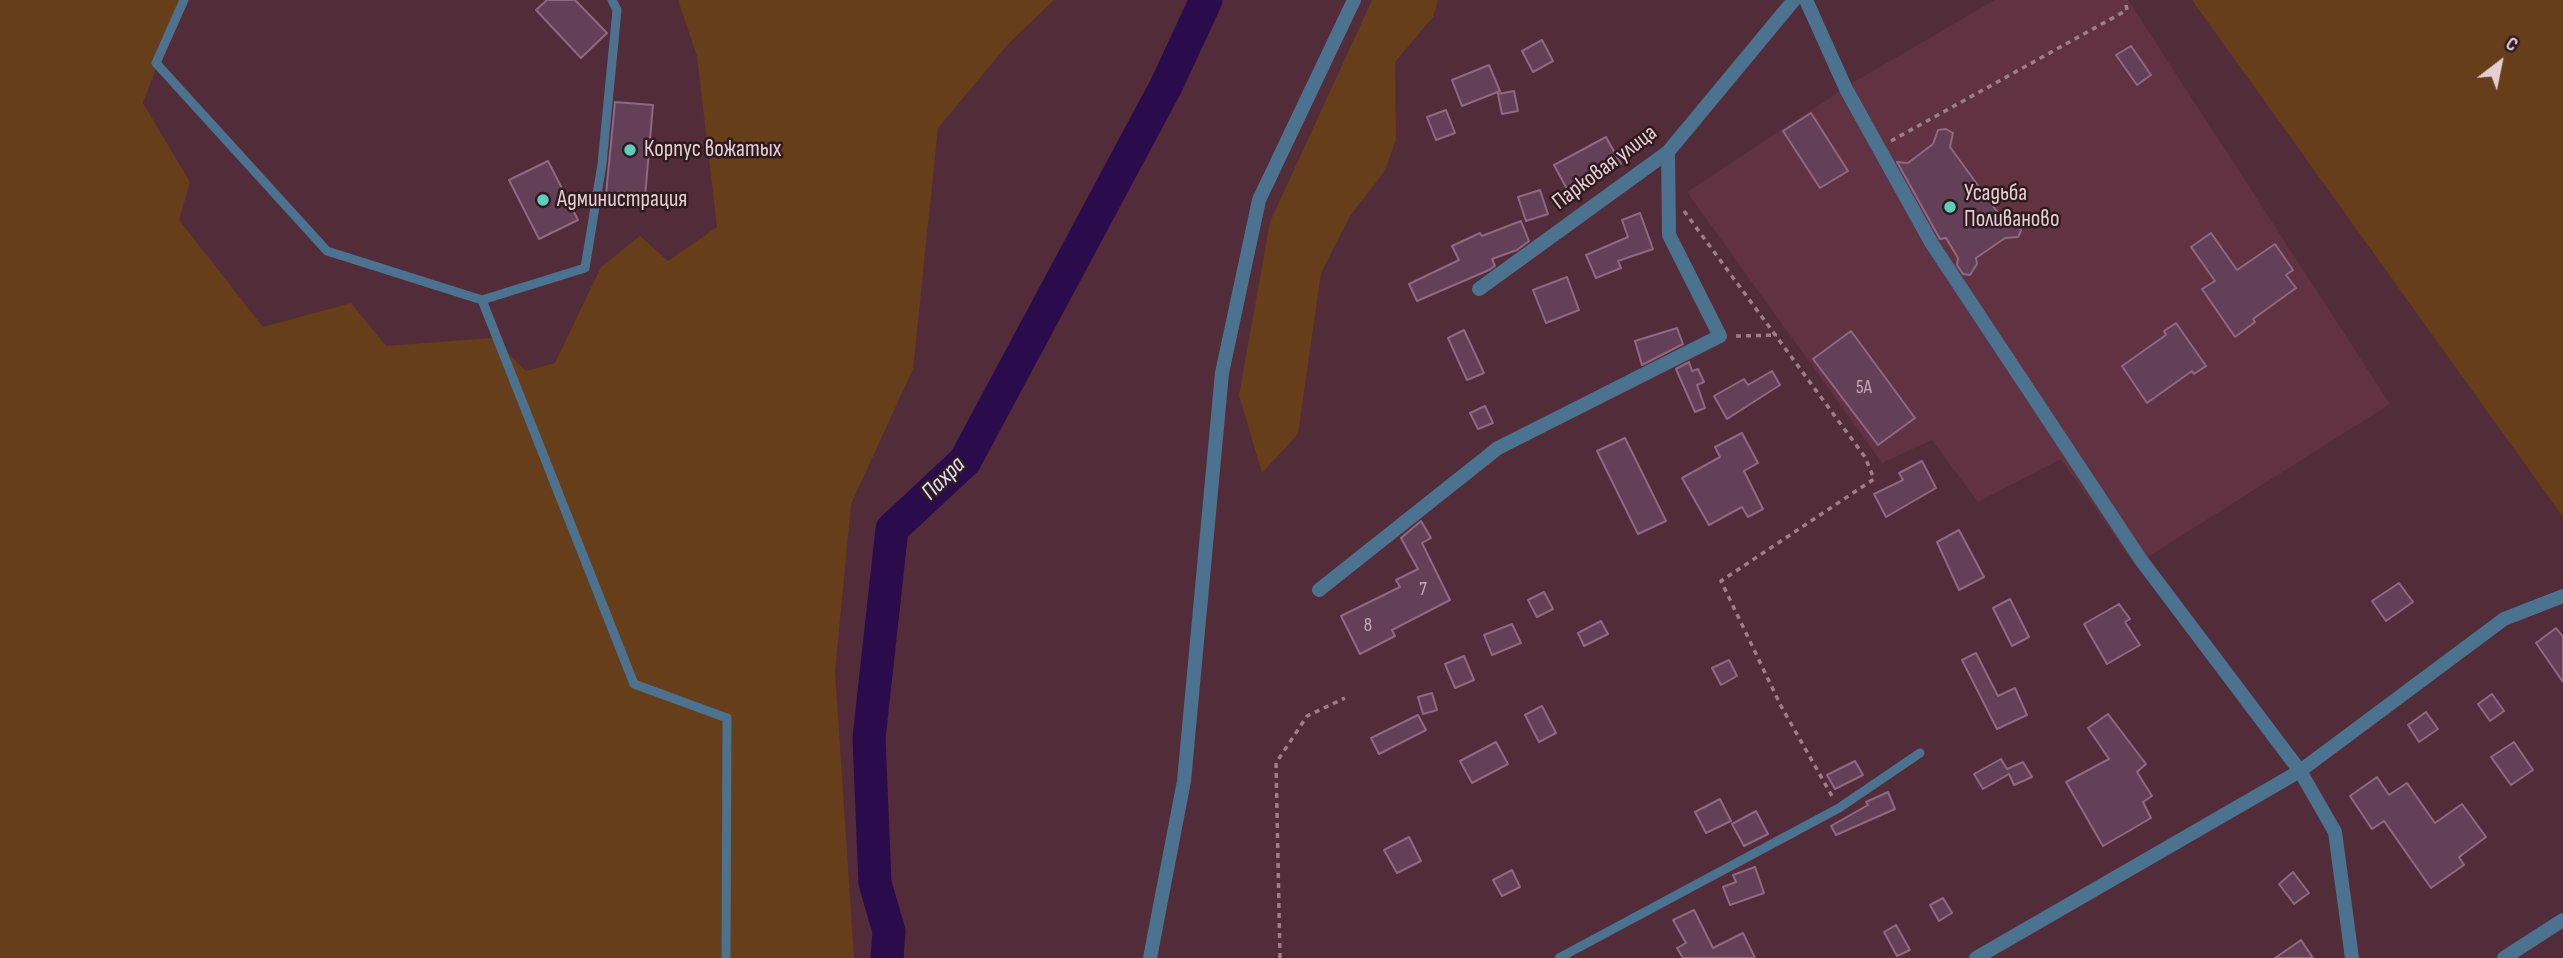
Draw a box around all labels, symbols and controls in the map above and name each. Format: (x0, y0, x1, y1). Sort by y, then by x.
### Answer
north arrow (2465, 28, 2535, 98)
text: С (2501, 32, 2522, 57)
street label: Парковая улица (1547, 120, 1663, 216)
place label: Корпус вожатых (644, 136, 781, 164)
marker: Корпус вожатых (622, 142, 638, 158)
place label: Усадьба Поливаново (1964, 180, 2059, 234)
place label: Администрация (557, 186, 687, 214)
marker: Администрация (535, 192, 551, 208)
marker: Усадьба Поливаново (1942, 199, 1958, 215)
house number: 5А (1856, 377, 1872, 399)
water label: Пахра (916, 451, 972, 507)
house number: 7 (1419, 579, 1427, 601)
house number: 8 (1364, 615, 1372, 637)

